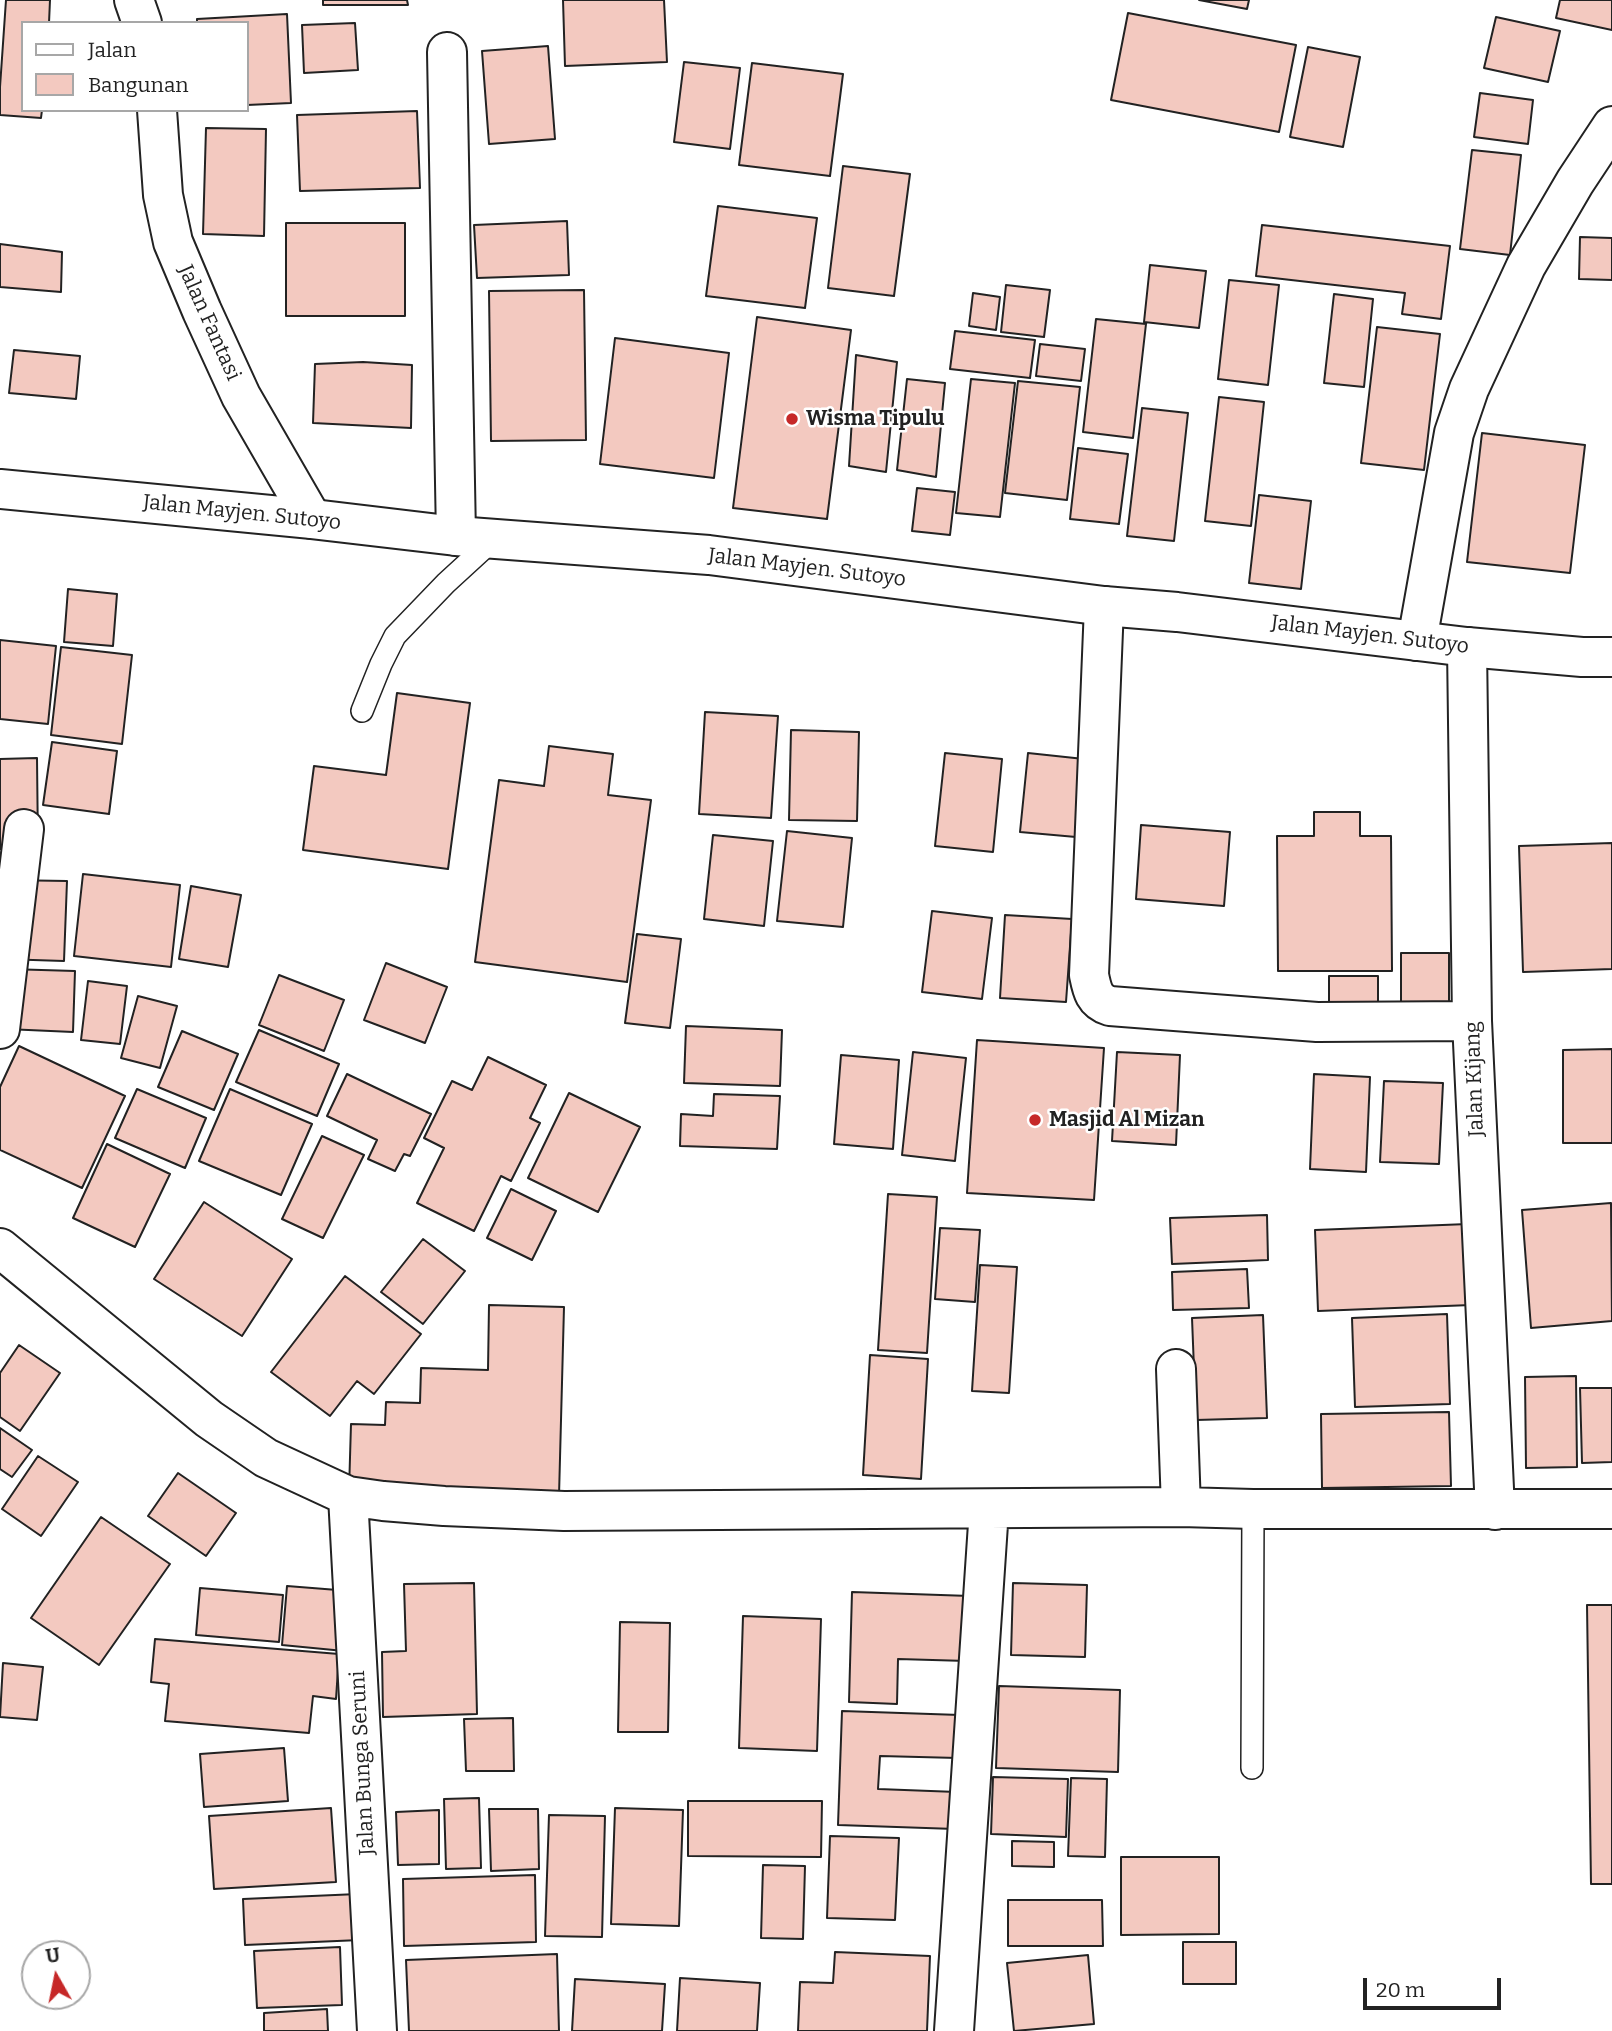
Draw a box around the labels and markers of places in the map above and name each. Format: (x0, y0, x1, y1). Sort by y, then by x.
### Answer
place label: Wisma Tipulu (806, 406, 944, 432)
marker: Wisma Tipulu (784, 411, 800, 427)
place label: Masjid Al Mizan (1049, 1107, 1205, 1133)
marker: Masjid Al Mizan (1027, 1112, 1043, 1128)

